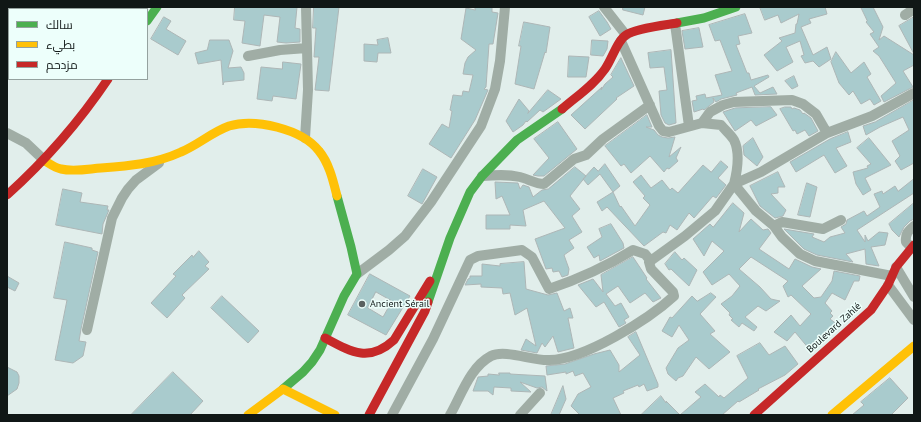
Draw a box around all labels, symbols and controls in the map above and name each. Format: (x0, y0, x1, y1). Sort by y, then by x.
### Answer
legend (8, 8, 148, 80)
text: سالك (46, 17, 73, 32)
text: بطيء (46, 37, 75, 52)
text: مزدحم (46, 57, 78, 72)
place label: Ancient Sérail (370, 298, 429, 310)
marker: Ancient Sérail (357, 299, 367, 309)
street label: Boulevard Zahlé (804, 300, 864, 356)

